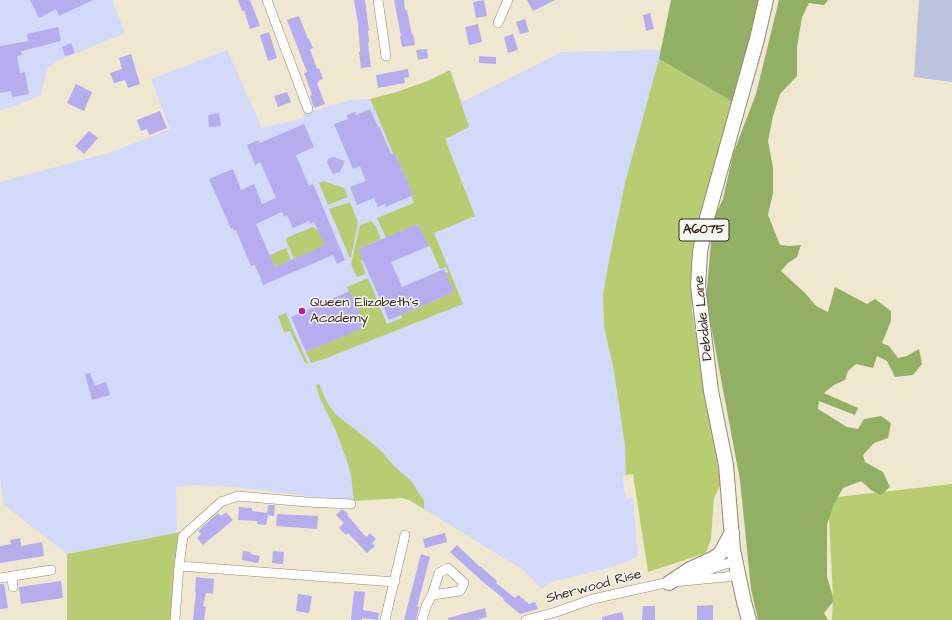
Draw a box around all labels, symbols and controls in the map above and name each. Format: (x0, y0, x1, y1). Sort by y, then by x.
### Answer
road number: A6075 (679, 219, 729, 241)
street label: Debdale Lane (691, 275, 717, 361)
place label: Queen Elizabeth's Academy (310, 295, 419, 328)
marker: Queen Elizabeth's Academy (297, 306, 307, 316)
street label: Sherwood Rise (545, 566, 643, 608)

